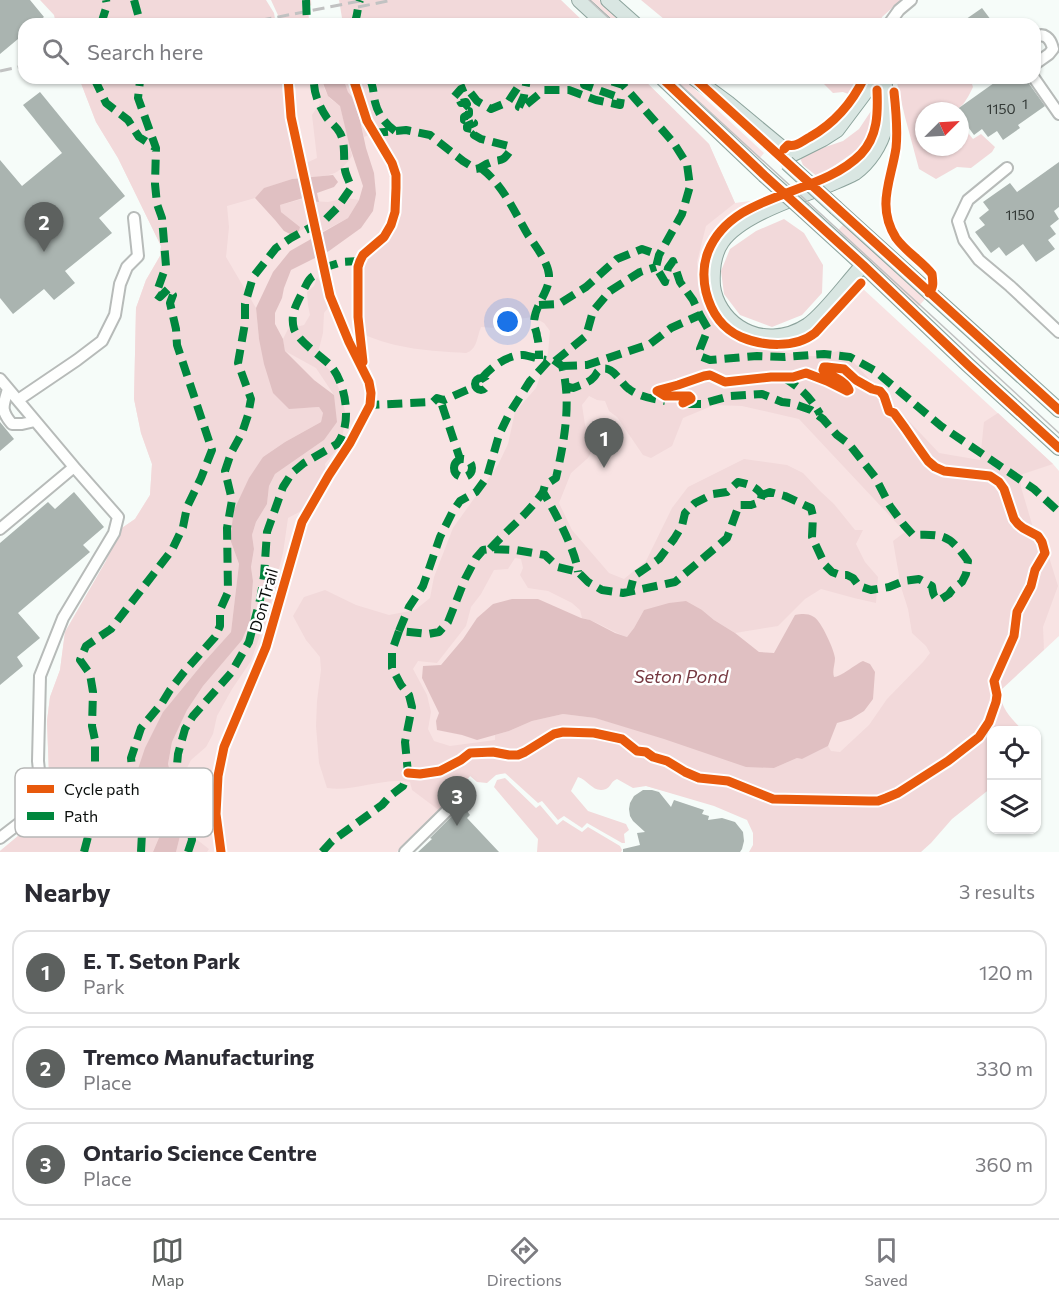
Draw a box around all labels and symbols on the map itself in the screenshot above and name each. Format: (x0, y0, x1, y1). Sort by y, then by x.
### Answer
house number: 1 (1022, 95, 1028, 112)
house number: 1150 (986, 100, 1016, 117)
north arrow (915, 102, 969, 156)
pin: 2 (24, 202, 63, 252)
house number: 1150 (1005, 206, 1035, 223)
your location (493, 307, 522, 336)
pin: 1 (584, 418, 624, 468)
street label: Don Trail (245, 566, 281, 634)
water label: Seton Pond (634, 665, 729, 687)
legend (15, 768, 213, 837)
pin: 3 (438, 776, 476, 826)
text: Cycle path (64, 779, 140, 798)
text: Path (64, 806, 98, 825)

